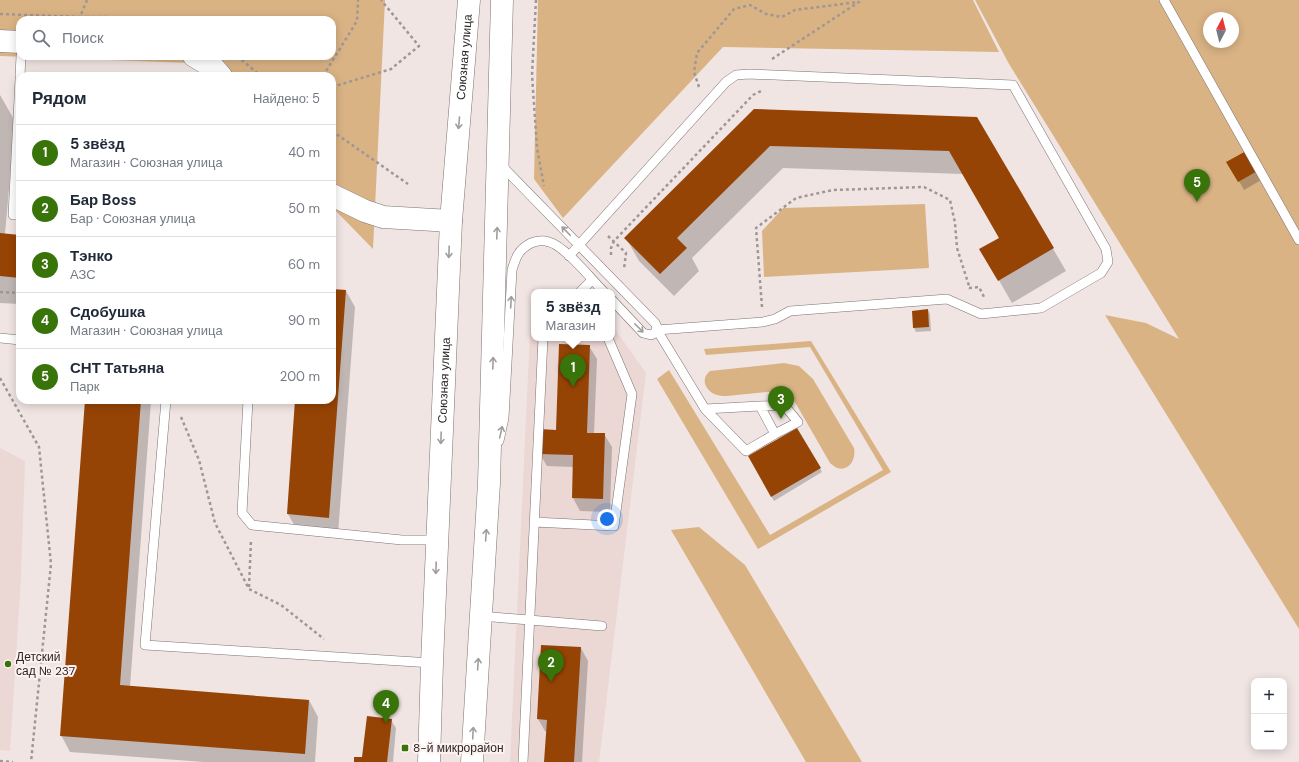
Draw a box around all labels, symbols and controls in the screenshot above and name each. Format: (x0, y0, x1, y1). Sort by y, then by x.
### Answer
north arrow (1203, 12, 1239, 48)
street label: Союзная улица (453, 13, 476, 100)
search box (16, 16, 336, 60)
icon: search (30, 27, 52, 49)
text: Поиск (62, 28, 104, 48)
text: Рядом (32, 87, 87, 109)
text: Найдено: 5 (253, 90, 320, 107)
one-way arrow (455, 116, 462, 129)
text: 5 звёзд (70, 134, 125, 154)
text: 1 (43, 144, 47, 161)
text: 40 m (288, 144, 320, 161)
text: Магазин · Союзная улица (70, 154, 223, 171)
pin: 5 (1184, 169, 1210, 202)
text: Бар Boss (70, 190, 137, 210)
text: 2 (41, 200, 49, 217)
text: 50 m (288, 200, 320, 217)
text: Бар · Союзная улица (70, 210, 195, 227)
one-way arrow (561, 226, 571, 236)
one-way arrow (493, 227, 501, 240)
one-way arrow (446, 245, 453, 258)
text: Тэнко (70, 246, 113, 266)
text: 3 (41, 256, 49, 273)
text: 60 m (288, 256, 320, 273)
text: АЗС (70, 266, 96, 283)
popup (531, 289, 615, 341)
one-way arrow (507, 296, 514, 309)
text: 5 звёзд (546, 297, 600, 317)
text: Сдобушка (70, 302, 145, 322)
text: 4 (41, 312, 49, 329)
text: 90 m (288, 312, 320, 329)
text: Магазин (546, 317, 596, 334)
text: Магазин · Союзная улица (70, 322, 223, 339)
one-way arrow (634, 324, 644, 333)
street label: Союзная улица (434, 337, 454, 424)
pin: 1 (560, 354, 586, 387)
one-way arrow (489, 357, 497, 370)
text: СНТ Татьяна (70, 358, 164, 378)
text: 5 (41, 368, 49, 385)
text: 200 m (280, 368, 320, 385)
text: Парк (70, 378, 100, 395)
pin: 3 (768, 386, 794, 419)
one-way arrow (498, 426, 506, 439)
one-way arrow (438, 431, 445, 444)
your location (597, 509, 617, 529)
one-way arrow (482, 529, 490, 542)
one-way arrow (432, 561, 440, 574)
place label: Детский сад № 237 (16, 649, 75, 679)
pin: 2 (538, 649, 564, 682)
one-way arrow (474, 658, 481, 671)
marker: Детский сад № 237 (3, 659, 13, 669)
map controls (1251, 678, 1287, 750)
button: + (1251, 678, 1287, 714)
pin: 4 (373, 690, 399, 723)
button: − (1251, 714, 1287, 750)
one-way arrow (470, 727, 477, 740)
place label: 8-й микрорайон (413, 740, 504, 756)
marker: 8-й микрорайон (400, 743, 410, 753)

